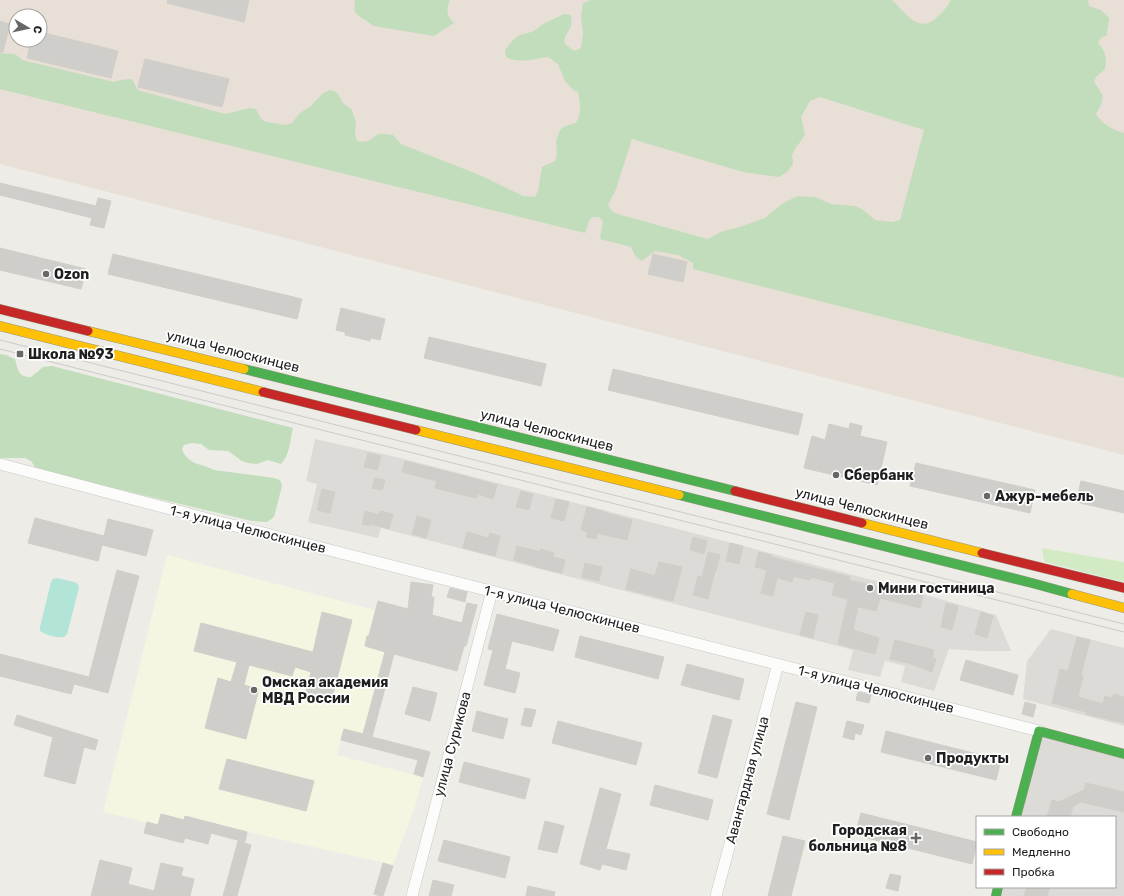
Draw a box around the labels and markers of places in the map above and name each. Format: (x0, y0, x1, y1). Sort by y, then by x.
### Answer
place label: Ozon (54, 266, 89, 283)
marker: Ozon (41, 269, 51, 279)
place label: Школа №93 (28, 346, 114, 363)
marker: Школа №93 (15, 349, 25, 359)
place label: Сбербанк (844, 467, 914, 484)
marker: Сбербанк (831, 470, 841, 480)
place label: Ажур-мебель (995, 488, 1094, 505)
marker: Ажур-мебель (982, 491, 992, 501)
place label: Мини гостиница (878, 580, 994, 597)
marker: Мини гостиница (865, 583, 875, 593)
place label: Омская академия МВД России (262, 674, 389, 707)
marker: Омская академия МВД России (249, 685, 259, 695)
place label: Продукты (936, 750, 1009, 767)
marker: Продукты (923, 753, 933, 763)
place label: Городская больница №8 (809, 822, 907, 855)
marker: Городская больница №8 (910, 832, 922, 844)

